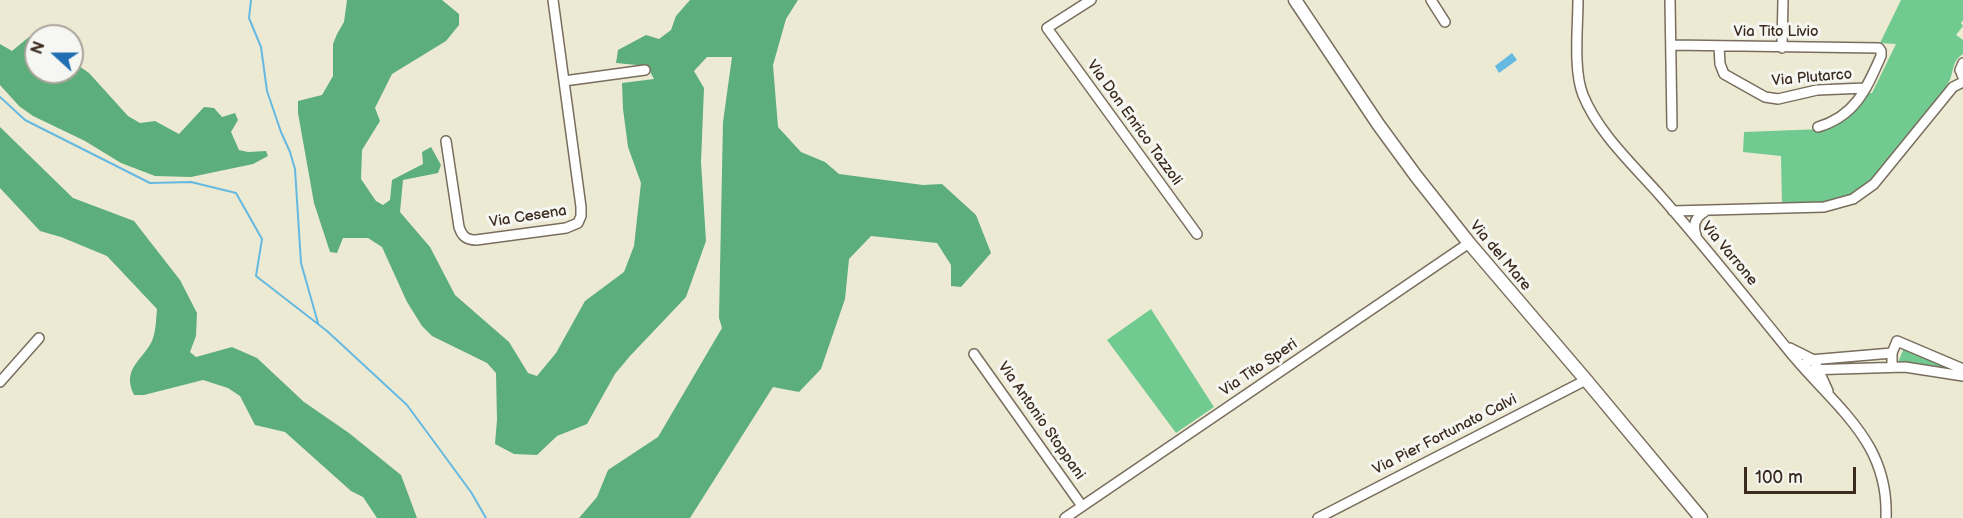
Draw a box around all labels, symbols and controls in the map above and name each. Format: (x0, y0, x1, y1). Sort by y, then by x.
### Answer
street label: Via Tito Livio (1734, 23, 1818, 41)
north arrow (24, 24, 84, 84)
text: N (28, 39, 50, 57)
street label: Via Don Enrico Tazzoli (1083, 57, 1185, 189)
street label: Via Plutarco (1771, 66, 1853, 90)
street label: Via Cesena (488, 202, 568, 232)
street label: Via del Mare (1466, 217, 1534, 295)
street label: Via Varrone (1697, 218, 1761, 290)
street label: Via Tito Speri (1217, 335, 1301, 401)
street label: Via Antonio Stoppani (994, 359, 1088, 483)
street label: Via Pier Fortunato Calvi (1370, 391, 1520, 479)
scale bar (1747, 455, 1860, 493)
text: 100 m (1755, 467, 1803, 488)

